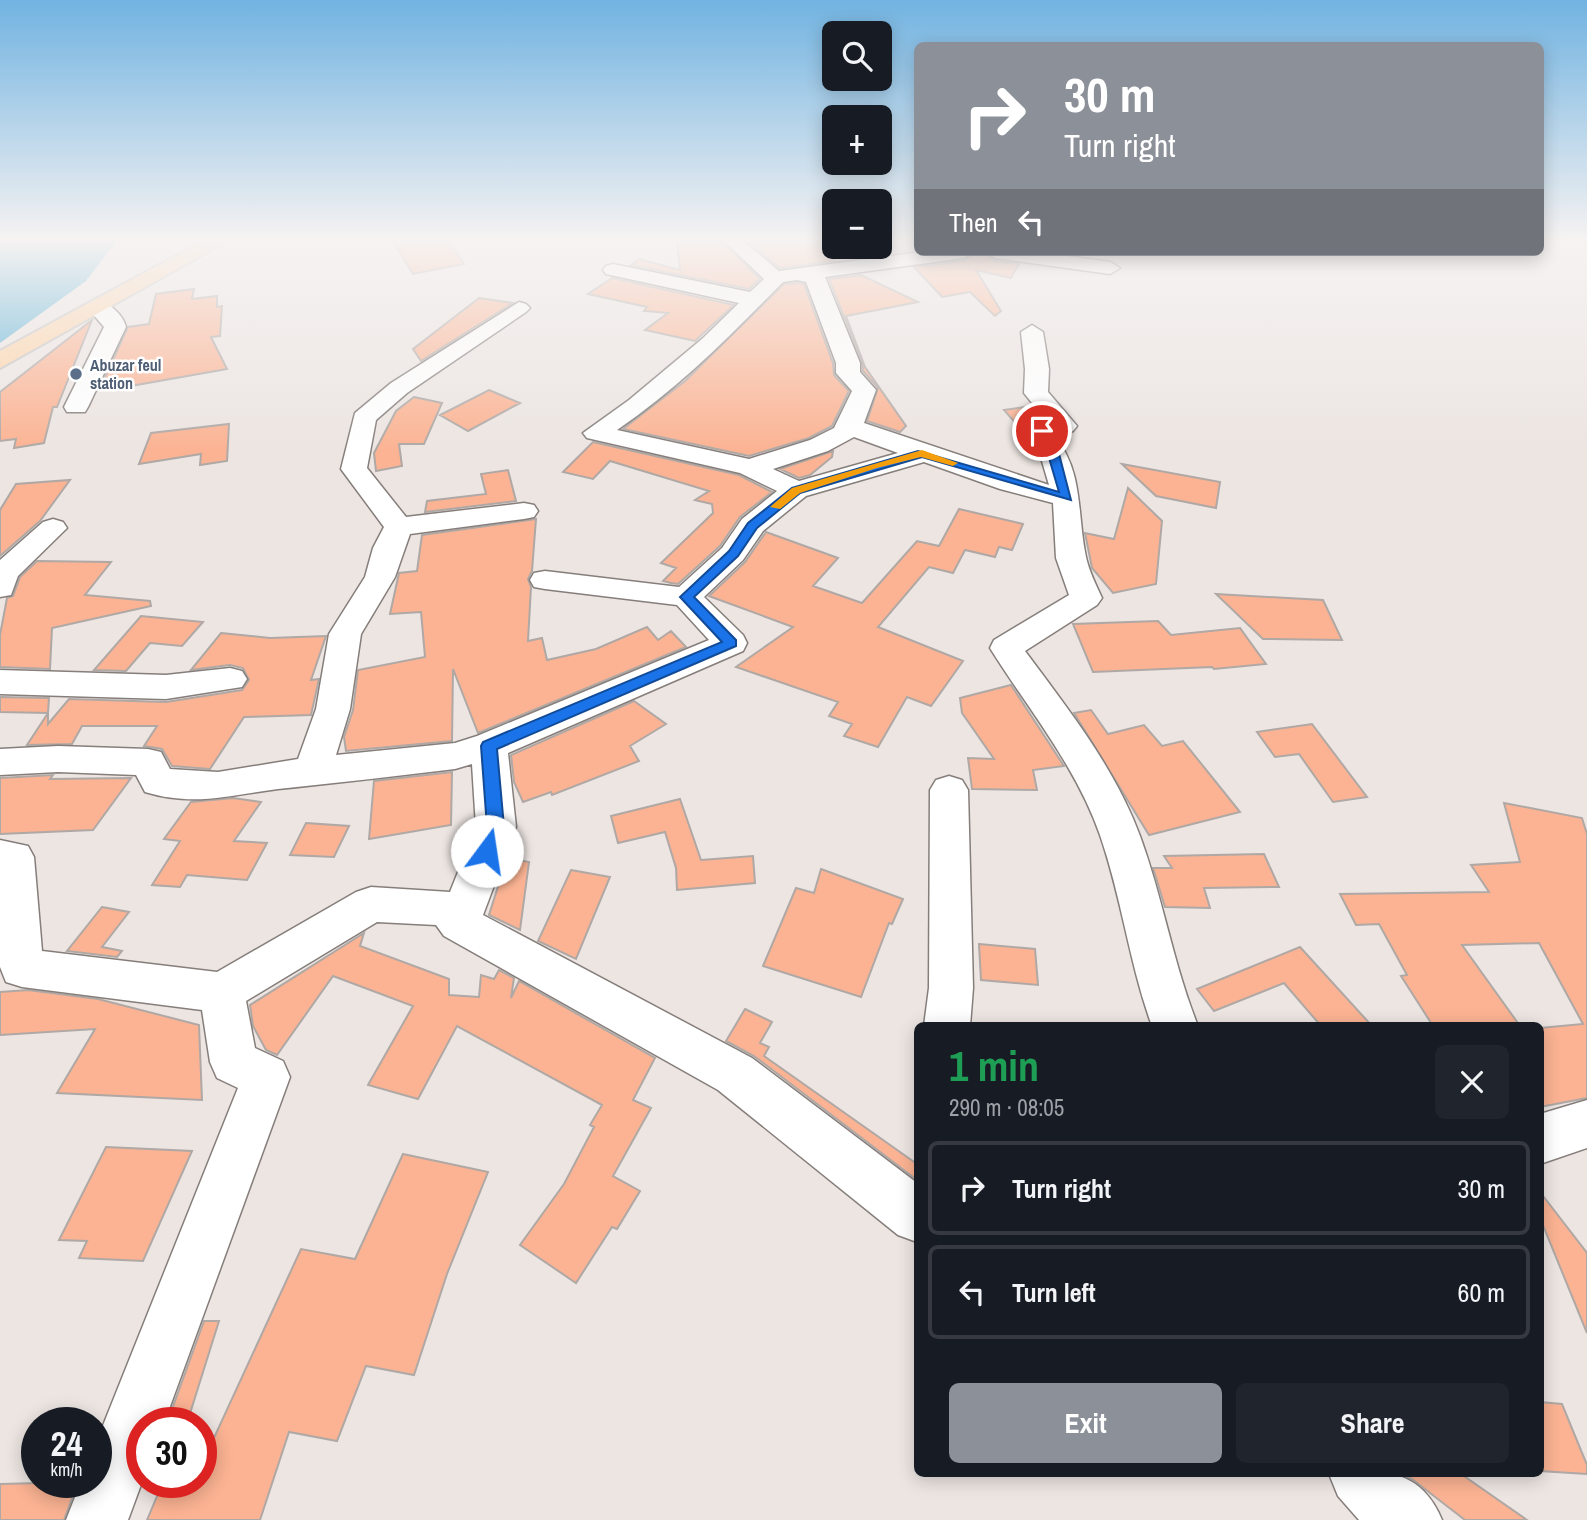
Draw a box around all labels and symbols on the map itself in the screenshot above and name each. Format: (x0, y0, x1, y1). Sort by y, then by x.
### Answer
place label: Abuzar feul station (90, 354, 161, 394)
marker: Abuzar feul station (68, 366, 84, 382)
pin (1012, 401, 1072, 461)
position arrow (450, 814, 524, 888)
speed limit sign: 30 (126, 1407, 217, 1498)

